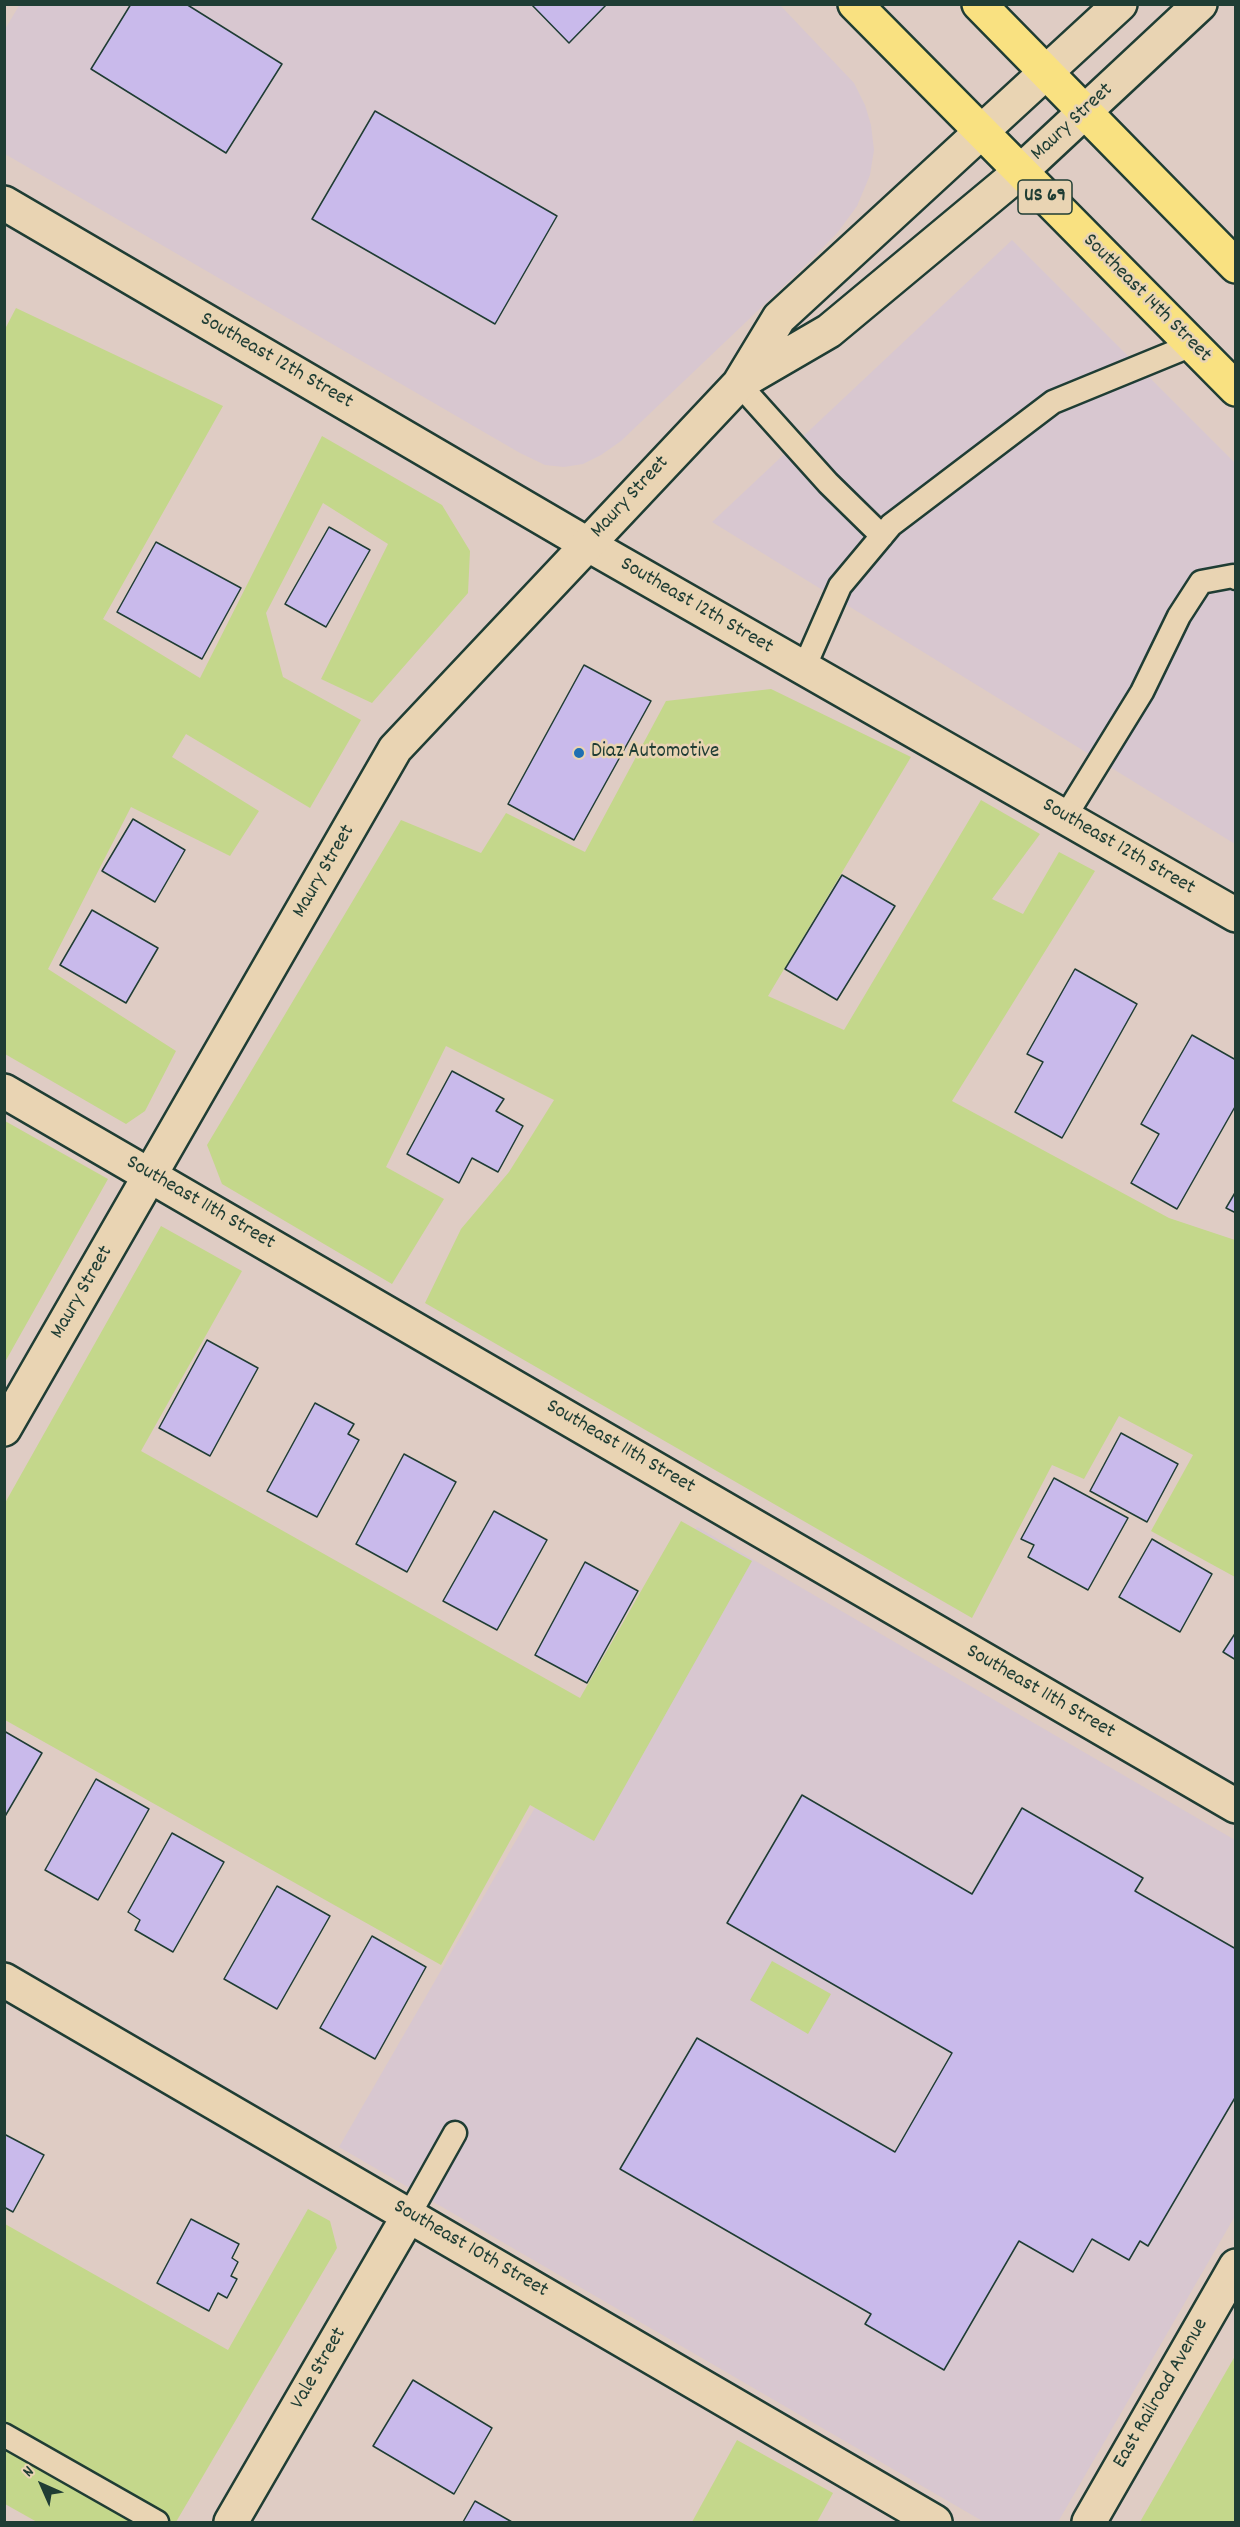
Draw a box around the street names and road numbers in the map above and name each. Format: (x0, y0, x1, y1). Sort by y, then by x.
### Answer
street label: Maury Street (1027, 79, 1119, 167)
road number: US 69 (1018, 180, 1072, 214)
street label: Southeast 14th Street (1076, 229, 1216, 369)
street label: Southeast 12th Street (195, 308, 357, 416)
street label: Maury Street (587, 452, 675, 544)
street label: Southeast 12th Street (615, 553, 777, 661)
street label: Southeast 12th Street (1037, 794, 1199, 902)
street label: Maury Street (288, 821, 362, 923)
street label: Southeast 11th Street (121, 1151, 279, 1257)
street label: Maury Street (46, 1242, 120, 1344)
street label: Southeast 11th Street (541, 1395, 699, 1501)
street label: Southeast 11th Street (961, 1640, 1119, 1746)
street label: Southeast 10th Street (388, 2195, 552, 2305)
street label: East Railroad Avenue (1109, 2315, 1215, 2473)
street label: Vale Street (287, 2324, 353, 2414)

